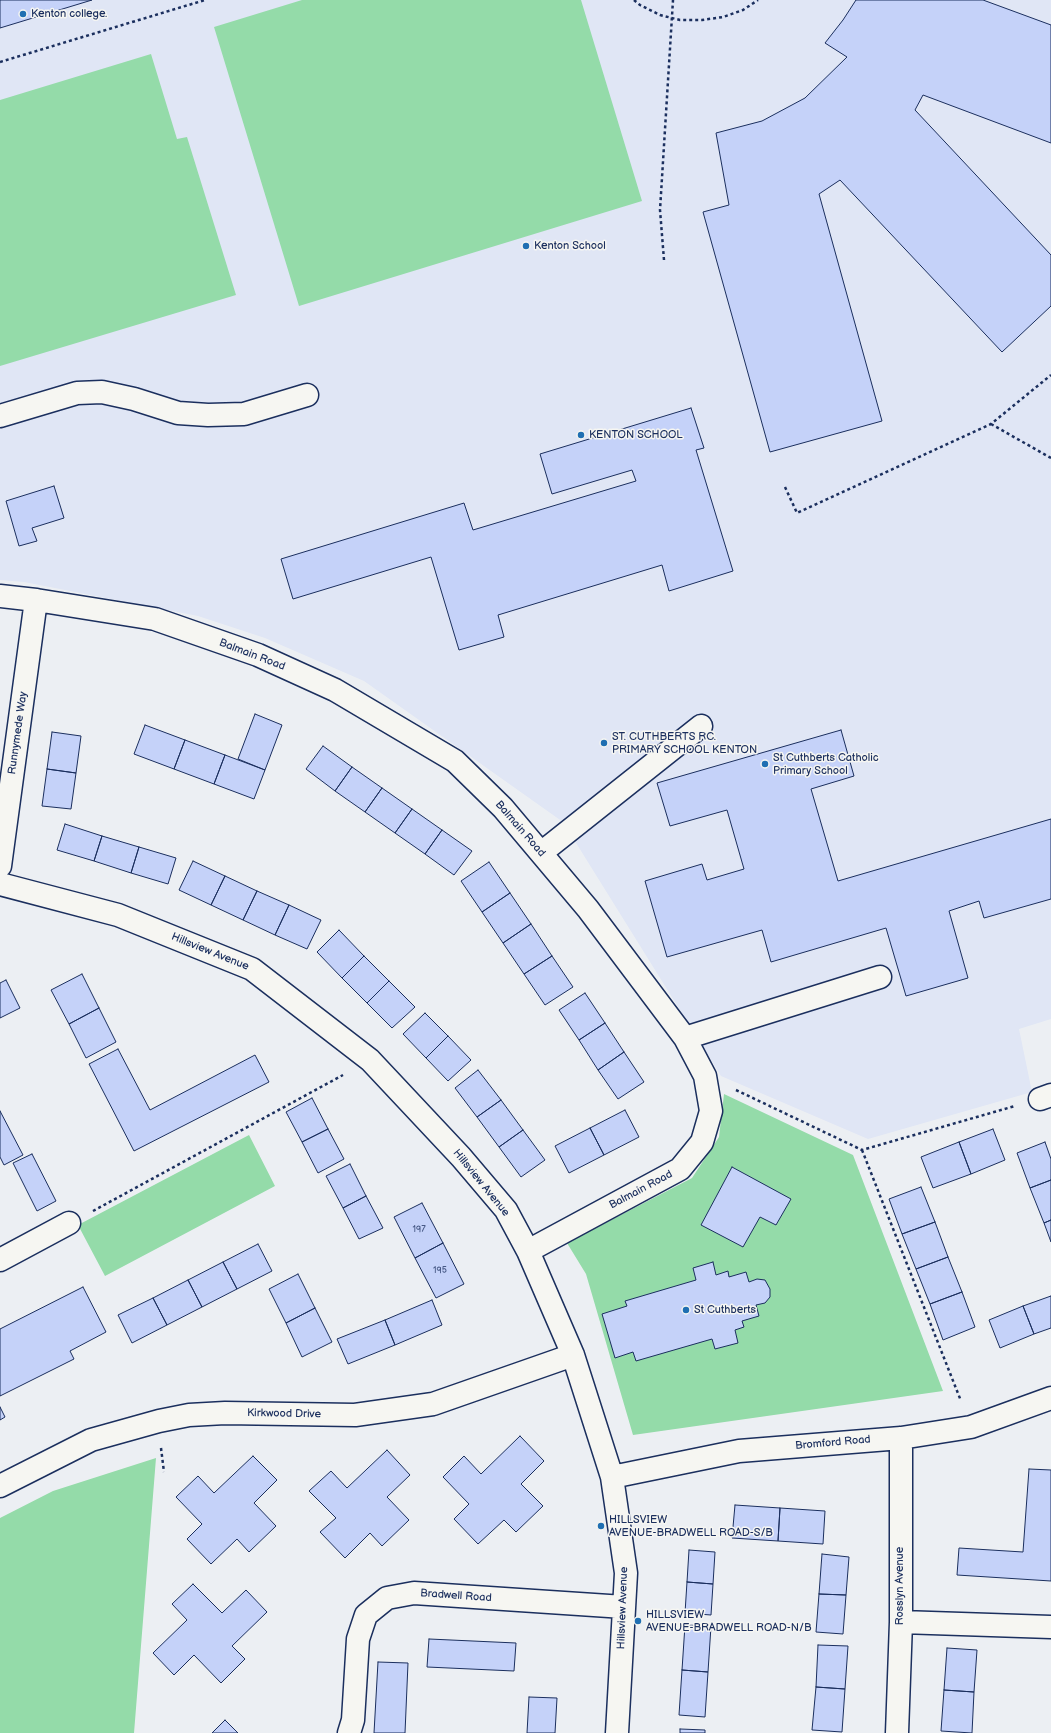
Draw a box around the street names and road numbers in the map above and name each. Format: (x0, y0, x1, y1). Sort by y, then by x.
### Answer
street label: Balmain Road (217, 636, 287, 674)
street label: Runnymede Way (6, 691, 30, 775)
street label: Balmain Road (492, 798, 548, 860)
street label: Hillsview Avenue (169, 930, 251, 974)
street label: Hillsview Avenue (450, 1147, 512, 1219)
street label: Balmain Road (607, 1168, 675, 1212)
street label: Kirkwood Drive (247, 1407, 321, 1421)
street label: Bromford Road (795, 1433, 871, 1453)
street label: Rosslyn Avenue (893, 1547, 907, 1625)
street label: Hillsview Avenue (615, 1566, 631, 1650)
street label: Bradwell Road (420, 1587, 492, 1605)

